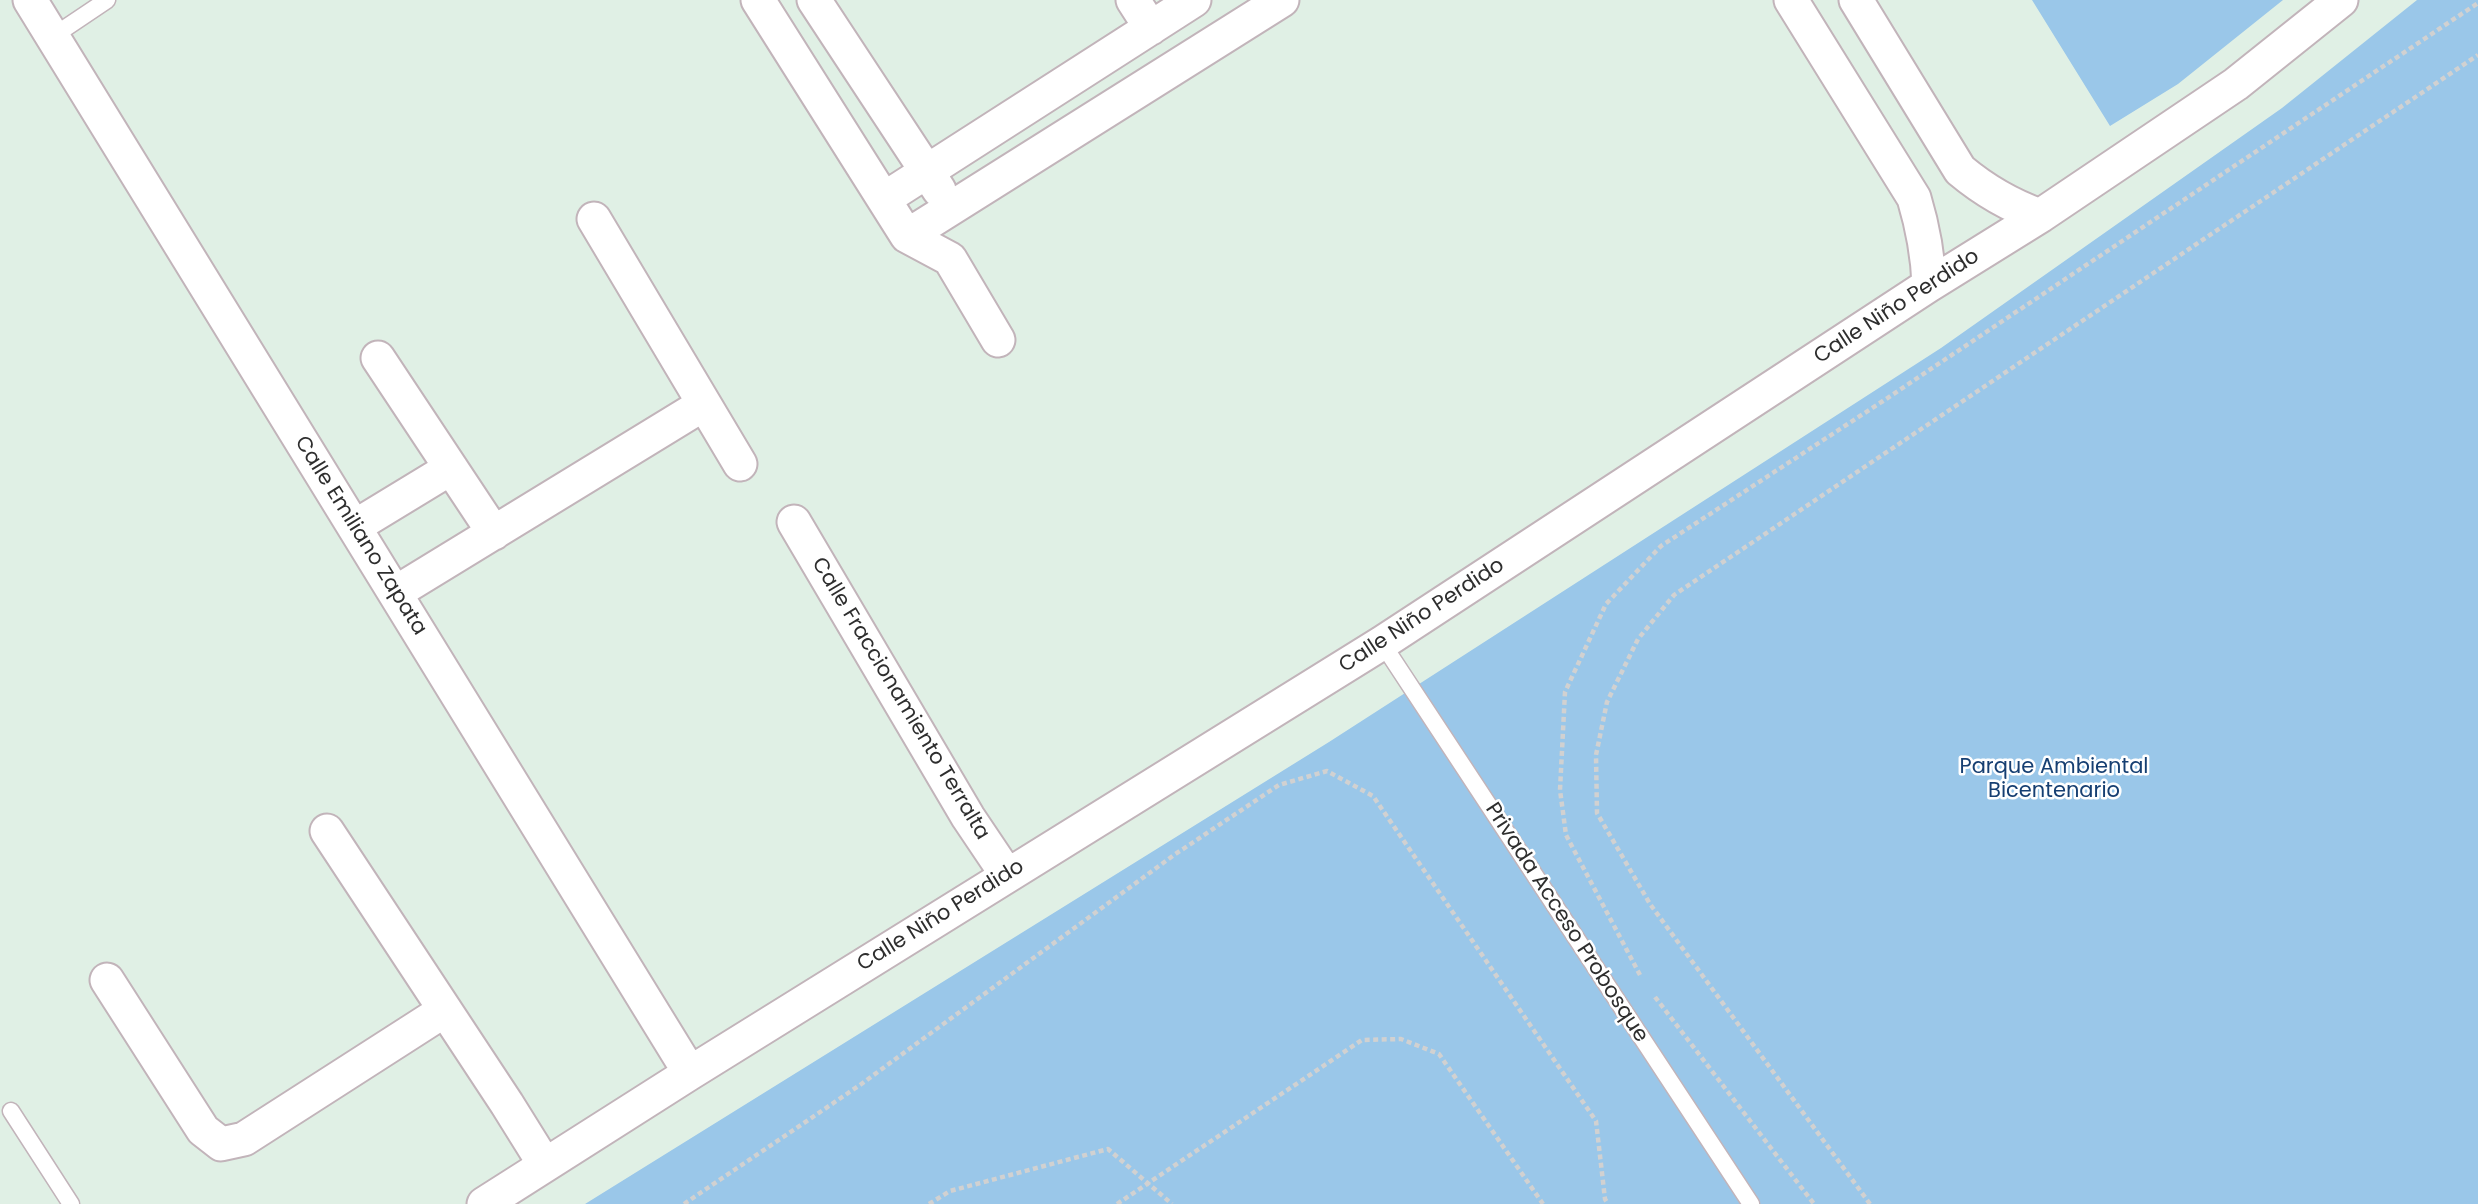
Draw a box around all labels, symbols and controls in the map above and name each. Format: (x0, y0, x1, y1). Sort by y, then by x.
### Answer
street label: Calle Niño Perdido (1810, 244, 1984, 370)
street label: Calle Emiliano Zapata (288, 432, 432, 640)
street label: Calle Fraccionamiento Terralta (806, 553, 994, 845)
street label: Calle Niño Perdido (1335, 553, 1509, 679)
park label: Parque Ambiental Bicentenario (1959, 755, 2149, 805)
street label: Privada Acceso Probosque (1479, 799, 1653, 1047)
street label: Calle Niño Perdido (853, 854, 1029, 978)

